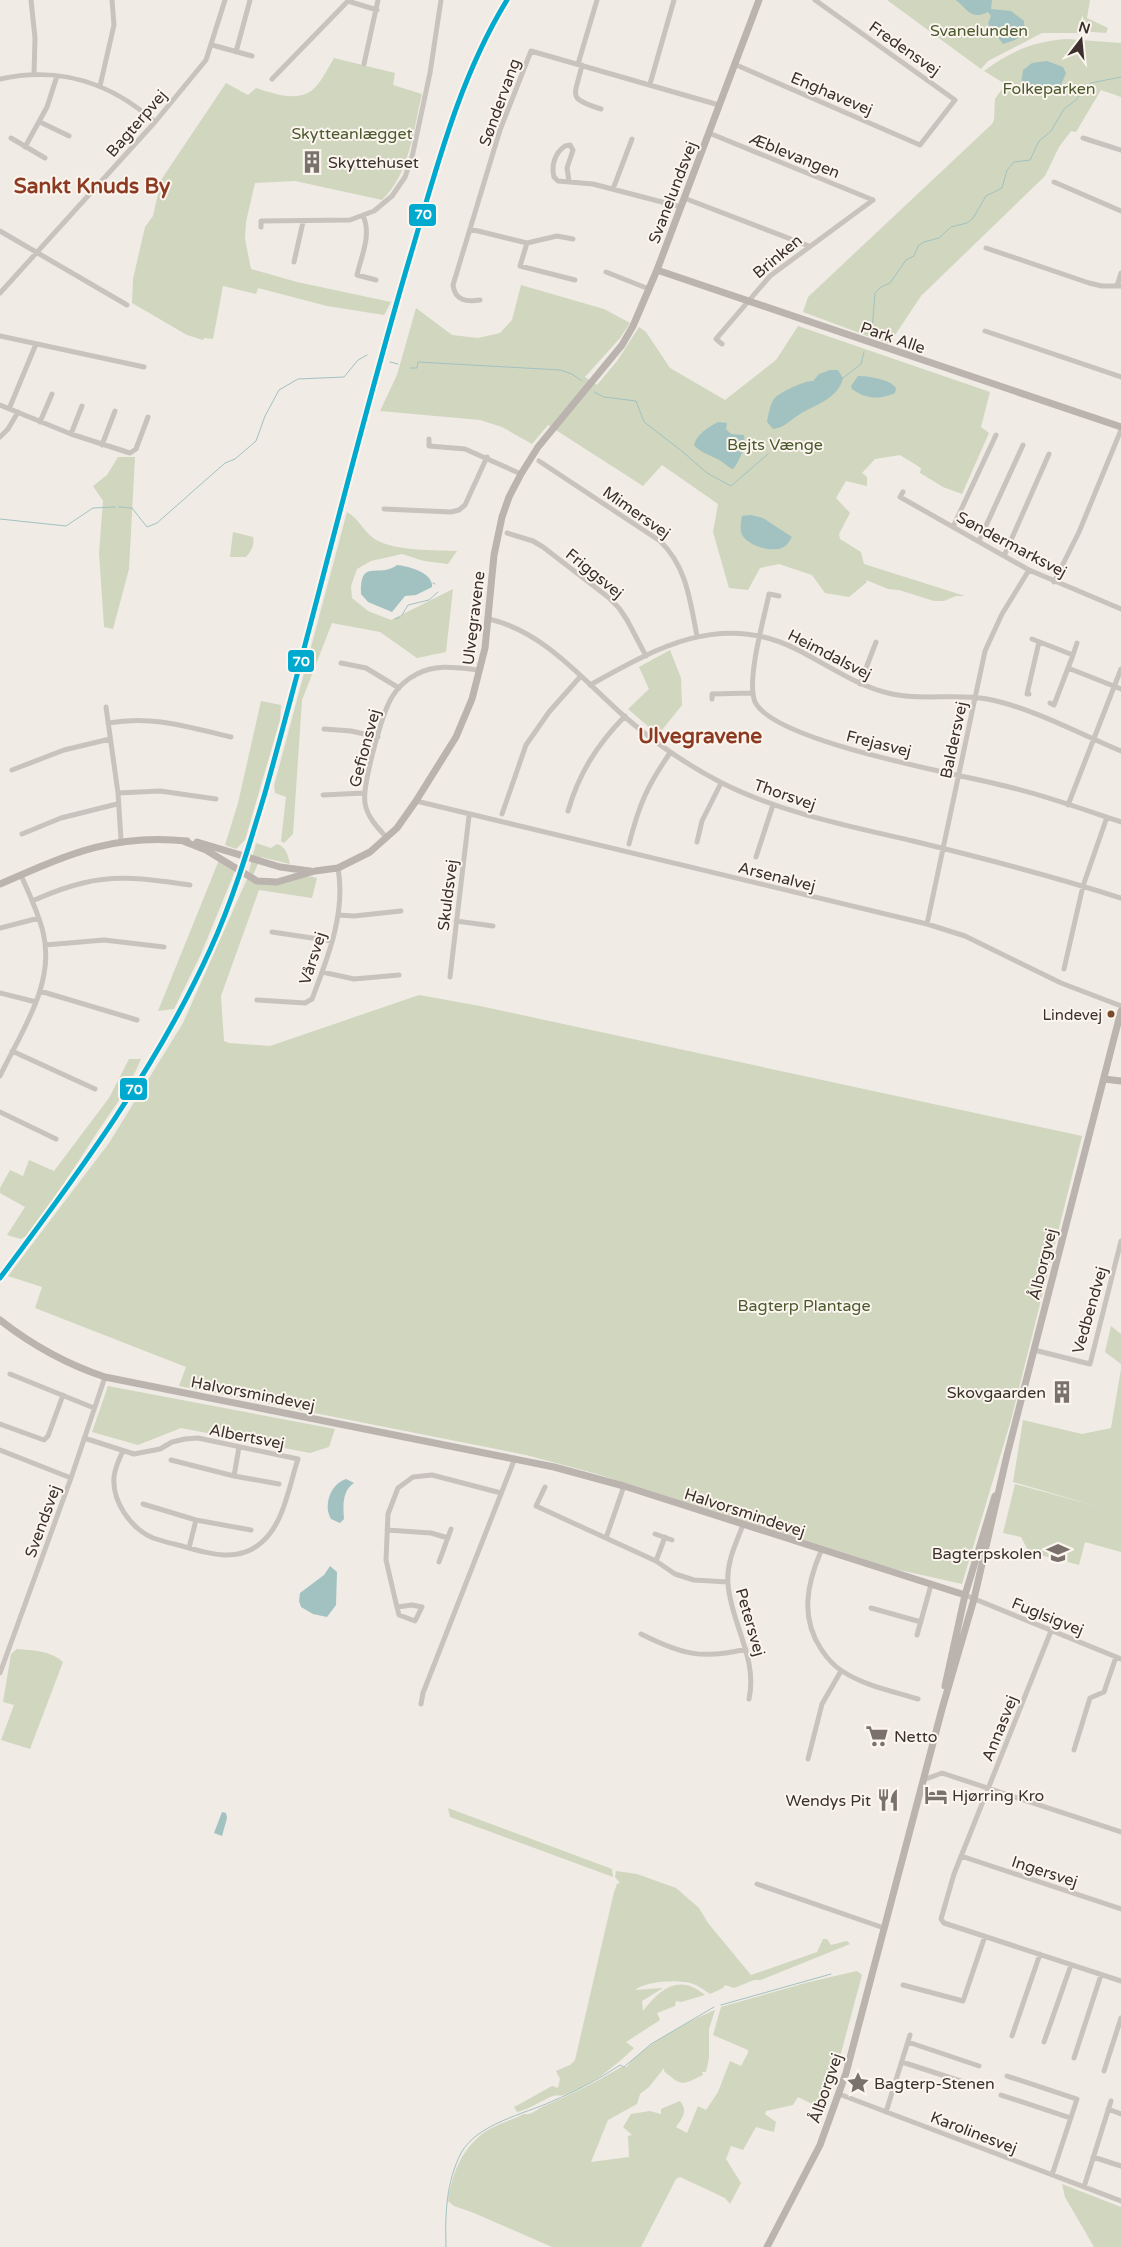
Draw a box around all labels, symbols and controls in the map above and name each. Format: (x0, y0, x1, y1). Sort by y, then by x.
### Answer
north arrow (1056, 15, 1106, 65)
street label: Fredensvej (865, 17, 944, 81)
text: N (1077, 18, 1092, 38)
park label: Svanelunden (930, 21, 1028, 41)
street label: Søndervang (475, 56, 525, 149)
street label: Enghavevej (787, 68, 876, 120)
park label: Folkeparken (1002, 79, 1096, 99)
street label: Bagterpvej (102, 86, 171, 161)
park label: Skytteanlægget (291, 124, 413, 144)
street label: Æblevangen (747, 129, 843, 183)
street label: Svanelundsvej (644, 138, 702, 246)
building icon: Skyttehuset (299, 149, 325, 175)
place label: Skyttehuset (328, 153, 419, 173)
district label: Sankt Knuds By (14, 174, 171, 199)
line badge: 70 (408, 203, 437, 227)
text: 70 (414, 206, 432, 223)
street label: Brinken (749, 230, 806, 283)
street label: Park Alle (858, 318, 928, 358)
park label: Bejts Vænge (727, 435, 823, 455)
street label: Mimersvej (599, 482, 674, 543)
street label: Søndermarksvej (953, 507, 1070, 582)
street label: Friggsvej (561, 544, 627, 603)
street label: Ulvegravene (458, 570, 490, 666)
street label: Heimdalsvej (784, 625, 875, 685)
line badge: 70 (287, 649, 315, 673)
text: 70 (292, 653, 310, 670)
street label: Baldersvej (936, 700, 972, 781)
street label: Gefionsvej (345, 707, 385, 789)
district label: Ulvegravene (638, 724, 762, 749)
street label: Frejasvej (844, 726, 913, 762)
street label: Thorsvej (751, 775, 818, 815)
street label: Skuldsvej (434, 858, 462, 932)
street label: Arsenalvej (736, 858, 817, 896)
street label: Vårsvej (295, 929, 331, 987)
place label: Lindevej (1042, 1006, 1102, 1024)
marker: Lindevej (1106, 1009, 1116, 1019)
line badge: 70 (119, 1077, 148, 1101)
text: 70 (125, 1081, 143, 1098)
street label: Ålborgvej (1024, 1226, 1062, 1302)
street label: Vedbendvej (1068, 1264, 1112, 1356)
park label: Bagterp Plantage (737, 1296, 871, 1316)
street label: Halvorsmindevej (189, 1372, 317, 1416)
building icon: Skovgaarden (1049, 1379, 1075, 1405)
place label: Skovgaarden (947, 1383, 1046, 1403)
street label: Albertsvej (207, 1420, 286, 1454)
street label: Svendsvej (21, 1482, 65, 1560)
street label: Halvorsmindevej (682, 1484, 808, 1542)
school or university icon: Bagterpskolen (1045, 1540, 1071, 1566)
place label: Bagterpskolen (932, 1544, 1042, 1564)
street label: Petersvej (731, 1586, 769, 1659)
street label: Fuglsigvej (1009, 1593, 1087, 1640)
street label: Annasvej (978, 1692, 1022, 1764)
supermarket icon: Netto (864, 1723, 890, 1749)
place label: Netto (894, 1727, 938, 1747)
hotel icon: Hjørring Kro (923, 1782, 949, 1808)
place label: Hjørring Kro (952, 1786, 1044, 1806)
restaurant icon: Wendys Pit (875, 1787, 901, 1813)
place label: Wendys Pit (785, 1791, 871, 1811)
street label: Ingersvej (1009, 1852, 1080, 1892)
street label: Ålborgvej (805, 2050, 847, 2126)
place icon: Bagterp-Stenen (845, 2070, 871, 2096)
place label: Bagterp-Stenen (874, 2074, 995, 2094)
street label: Karolinesvej (927, 2107, 1020, 2159)

